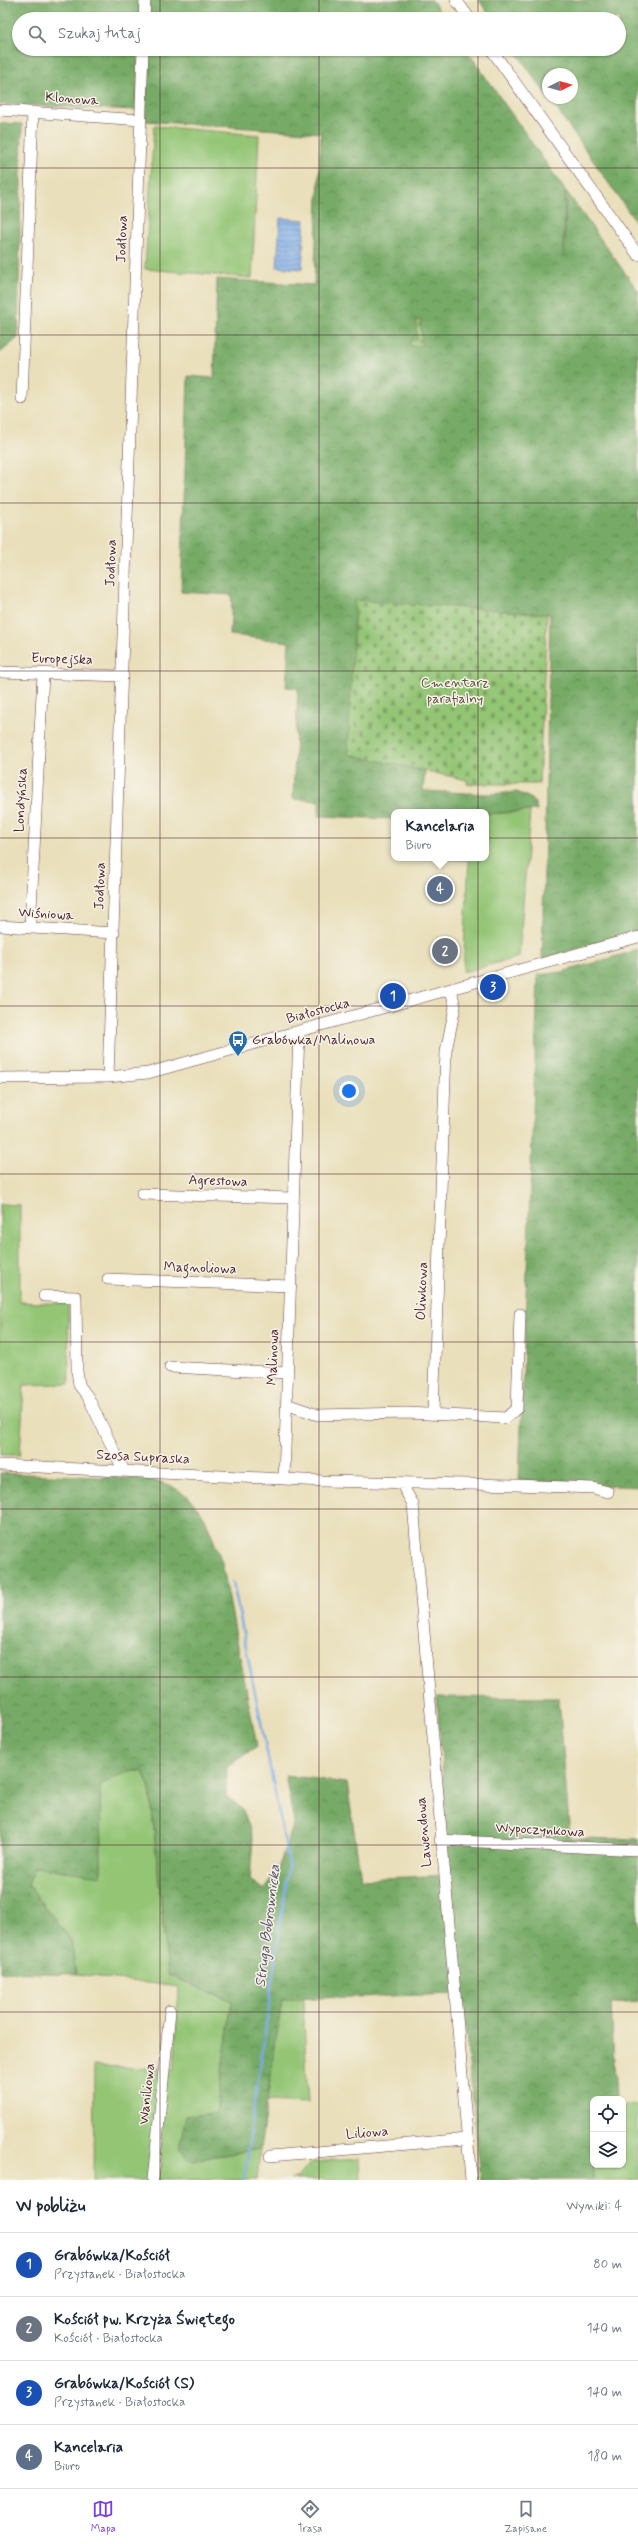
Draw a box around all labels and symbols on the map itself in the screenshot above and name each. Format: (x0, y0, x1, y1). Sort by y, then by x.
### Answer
north arrow (542, 68, 578, 104)
street label: Klonowa (45, 88, 100, 110)
street label: Jodłowa (112, 215, 132, 263)
street label: Jodłowa (101, 539, 121, 587)
street label: Europejska (31, 649, 93, 669)
park label: Cmentarz parafialny (421, 674, 489, 708)
street label: Londyńska (10, 767, 32, 833)
street label: Jodłowa (90, 862, 110, 910)
pin: 4 (427, 874, 453, 904)
street label: Wiśniowa (18, 903, 75, 925)
pin: 2 (432, 936, 458, 966)
pin: 3 (480, 972, 506, 1002)
pin: 1 (380, 981, 406, 1011)
street label: Białostocka (284, 994, 352, 1028)
bus stop icon: Grabówka/Malinowa (227, 1029, 249, 1057)
place label: Grabówka/Malinowa (252, 1031, 375, 1049)
your location (339, 1081, 359, 1101)
street label: Agrestowa (188, 1171, 248, 1191)
street label: Magnoliowa (163, 1258, 237, 1280)
street label: Oliwkowa (412, 1261, 432, 1321)
street label: Malinowa (263, 1328, 283, 1386)
street label: Szosa Supraska (96, 1446, 190, 1468)
street label: Lawendowa (412, 1796, 436, 1868)
street label: Wypoczynkowa (495, 1819, 585, 1841)
water label: Struga Bobrownicka (251, 1863, 286, 1988)
street label: Waniliowa (135, 2062, 159, 2126)
street label: Liliowa (345, 2122, 389, 2144)

